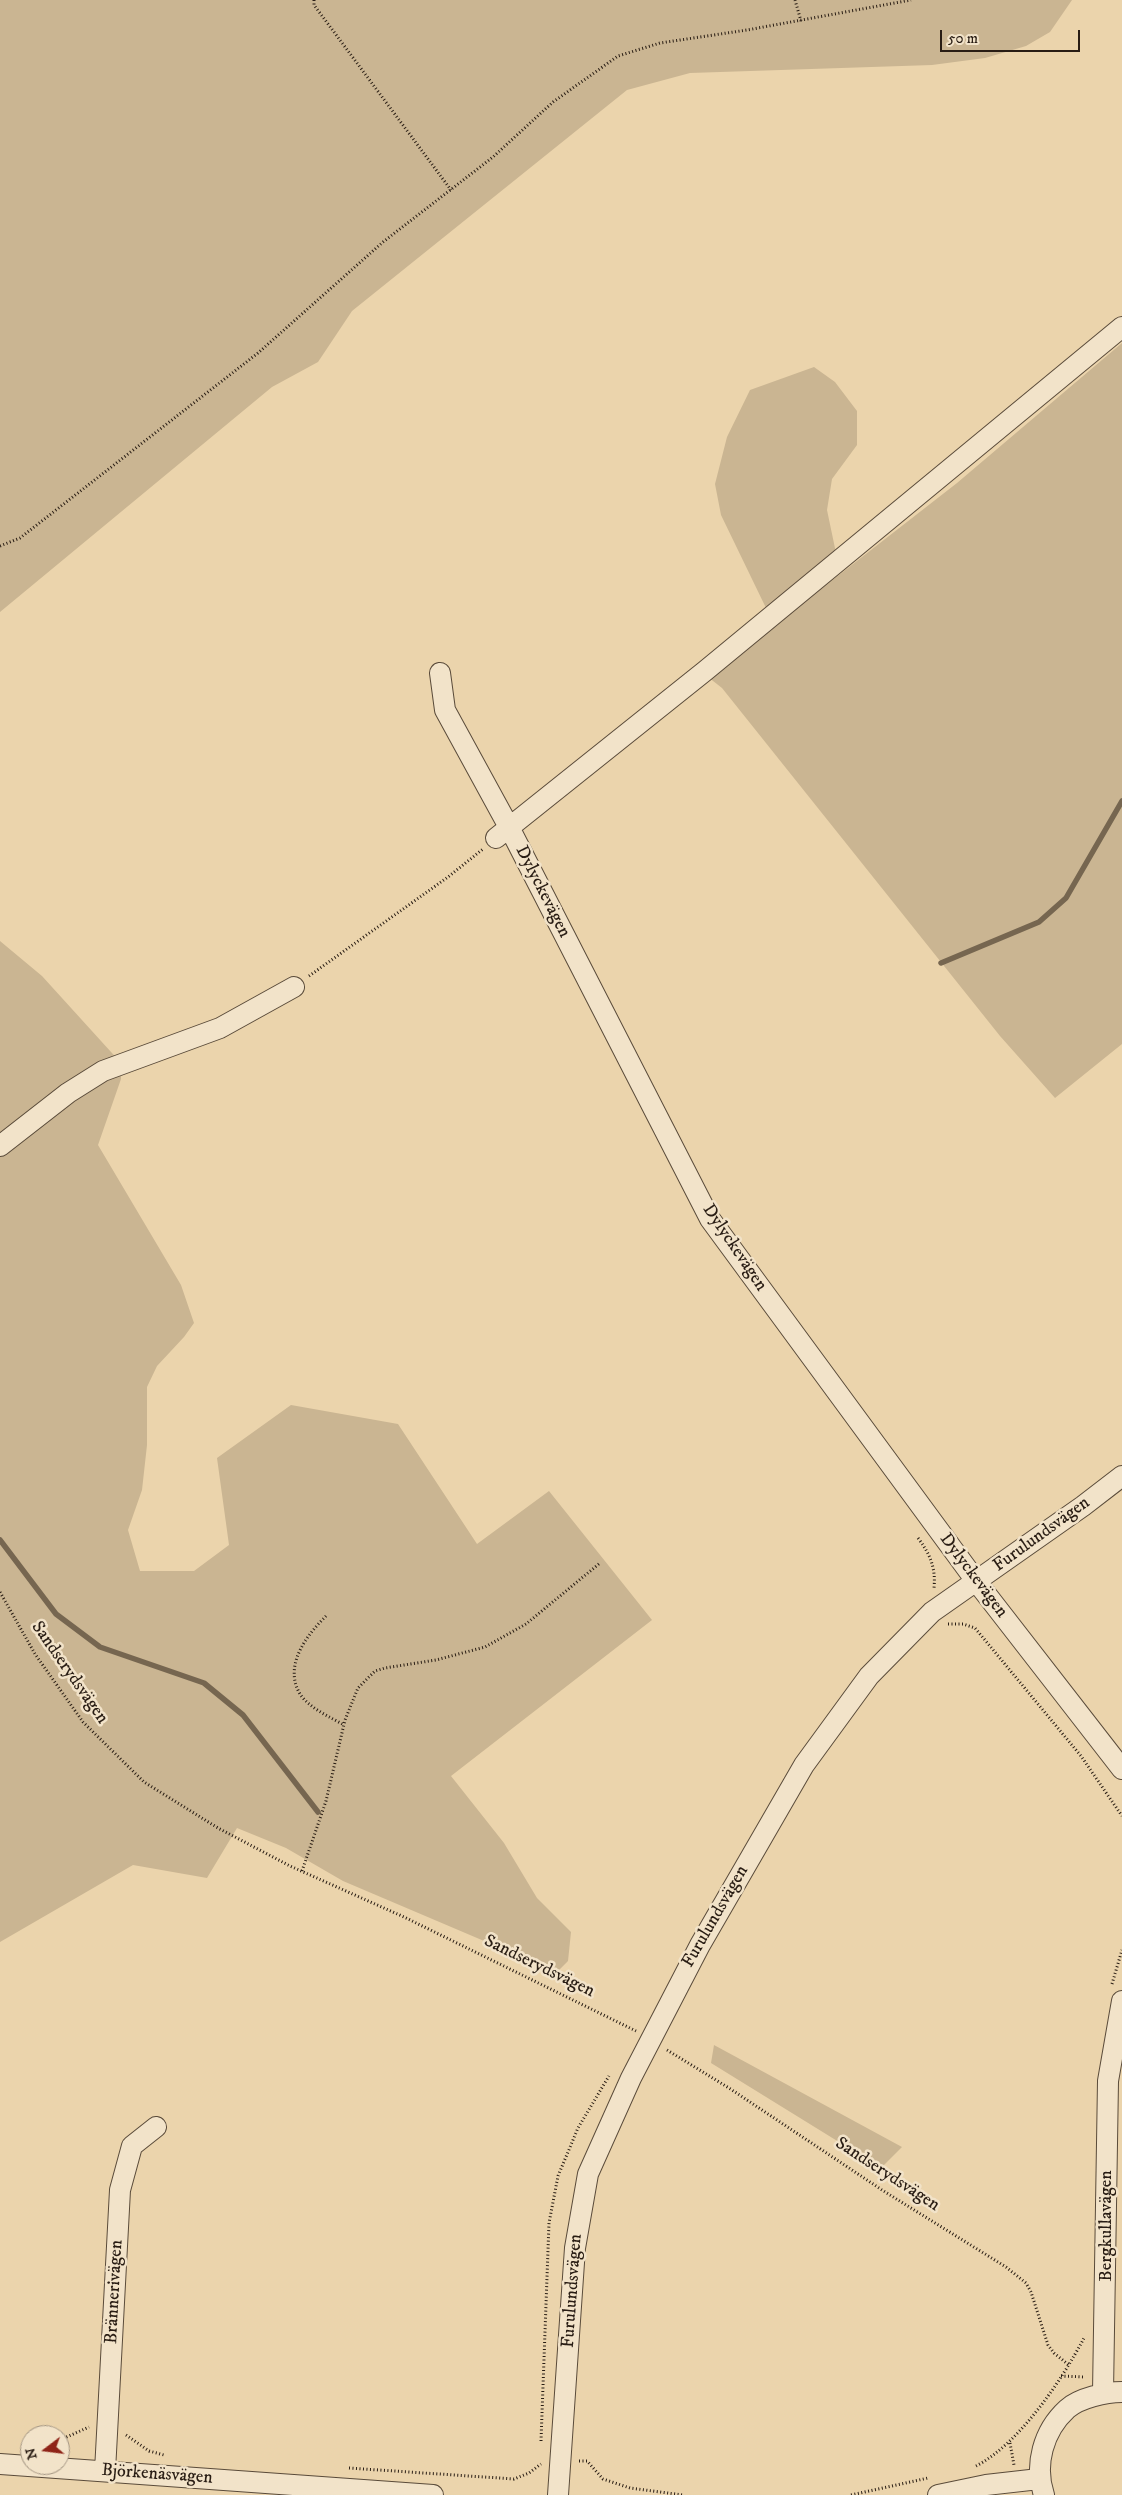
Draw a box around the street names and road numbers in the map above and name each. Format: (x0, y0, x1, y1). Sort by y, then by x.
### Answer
street label: Dylyckevägen (510, 842, 574, 942)
street label: Dylyckevägen (697, 1200, 771, 1296)
street label: Furulundsvägen (989, 1493, 1095, 1577)
street label: Dylyckevägen (934, 1529, 1012, 1623)
street label: Sandserydsvägen (26, 1618, 112, 1728)
street label: Furulundsvägen (678, 1862, 754, 1972)
street label: Sandserydsvägen (480, 1931, 598, 2003)
street label: Sandserydsvägen (831, 2133, 943, 2217)
street label: Bergkullavägen (1096, 2170, 1118, 2282)
street label: Furulundsvägen (558, 2233, 588, 2349)
street label: Brännerivägen (101, 2239, 129, 2345)
street label: Björkenäsvägen (101, 2460, 213, 2490)

